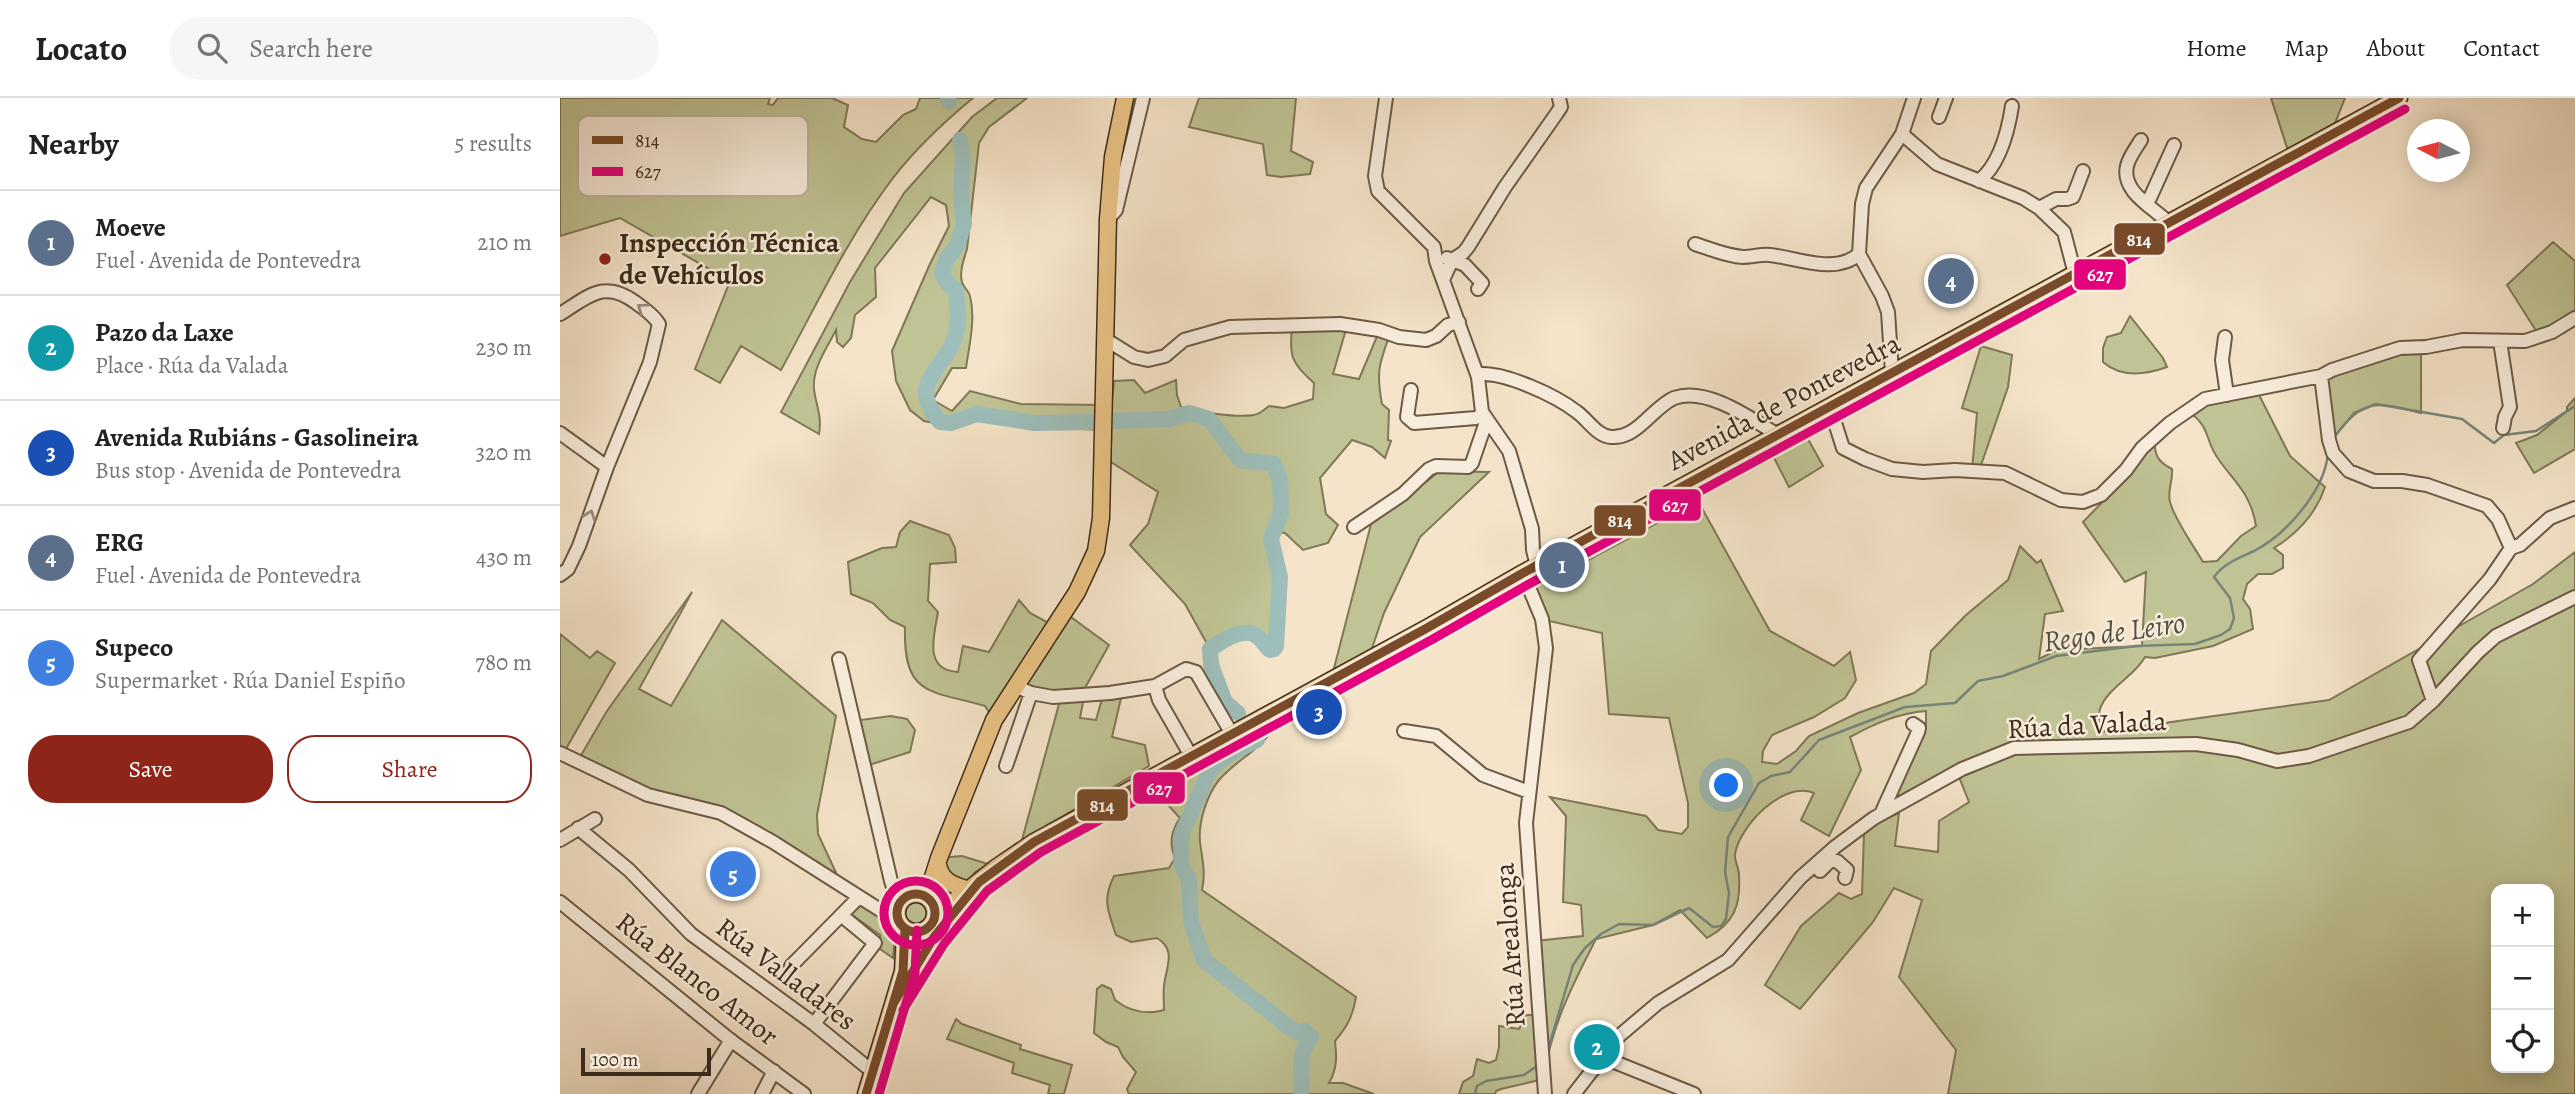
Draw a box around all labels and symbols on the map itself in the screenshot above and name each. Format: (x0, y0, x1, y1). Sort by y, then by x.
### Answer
legend (578, 116, 808, 196)
north arrow (2407, 119, 2470, 182)
text: 814 (635, 128, 660, 154)
text: 627 (635, 159, 661, 185)
line badge: 814 (2113, 222, 2166, 256)
place label: Inspección Técnica de Vehículos (619, 224, 840, 294)
text: 814 (2127, 227, 2151, 253)
marker: Inspección Técnica de Vehículos (597, 251, 613, 267)
pin: 4 (1928, 255, 1974, 307)
line badge: 627 (2073, 258, 2127, 291)
text: 627 (2087, 262, 2114, 288)
one-way arrow (637, 303, 650, 316)
street label: Avenida de Pontevedra (1660, 325, 1907, 480)
line badge: 627 (1648, 488, 1702, 522)
text: 627 (1662, 493, 1689, 519)
line badge: 814 (1593, 504, 1647, 537)
text: 814 (1608, 508, 1632, 534)
one-way arrow (582, 509, 596, 521)
pin: 1 (1539, 539, 1585, 591)
water label: Rego de Leiro (2040, 602, 2188, 662)
pin: 3 (1296, 686, 1342, 738)
street label: Rúa da Valada (2006, 702, 2168, 748)
your location (1709, 768, 1743, 802)
line badge: 627 (1132, 771, 1186, 805)
text: 627 (1146, 776, 1173, 802)
line badge: 814 (1076, 788, 1129, 822)
text: 814 (1090, 793, 1114, 819)
pin: 5 (710, 848, 756, 900)
street label: Rúa Arealonga (1485, 862, 1535, 1028)
street label: Rúa Blanco Amor (608, 903, 786, 1055)
street label: Rúa Valladares (708, 909, 864, 1039)
pin: 2 (1574, 1021, 1620, 1073)
scale bar (581, 1045, 710, 1077)

